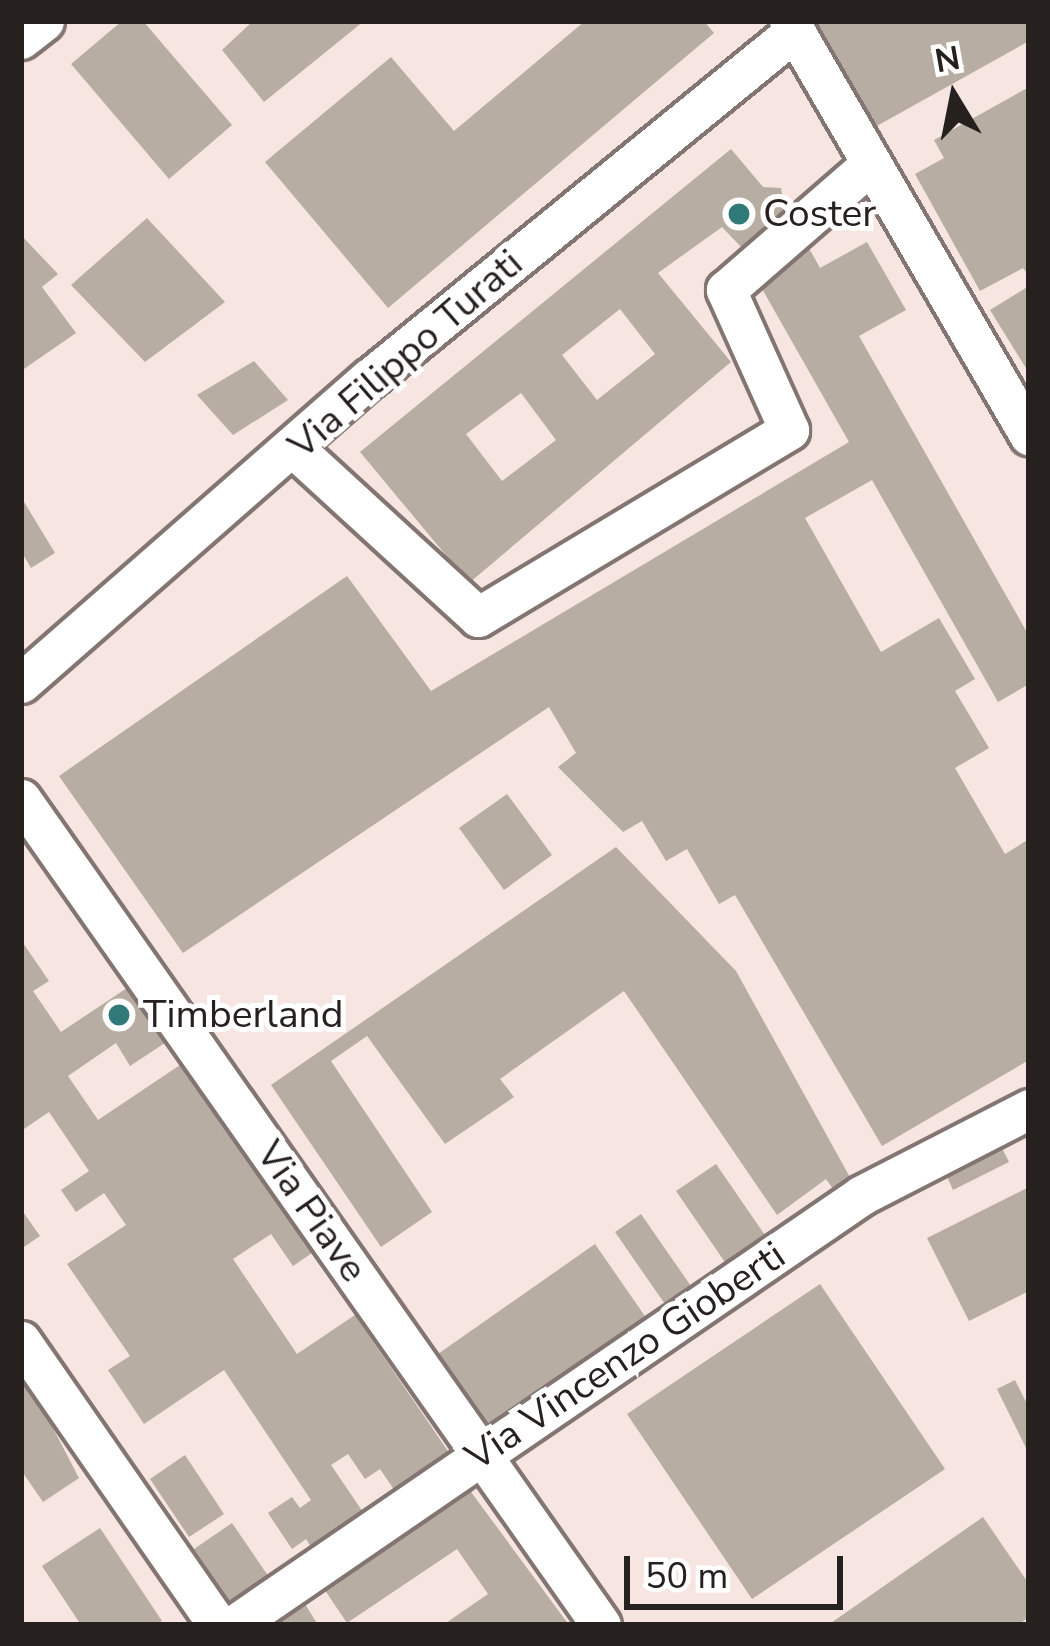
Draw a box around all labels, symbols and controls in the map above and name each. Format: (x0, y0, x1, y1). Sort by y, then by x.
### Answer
north arrow (894, 36, 1014, 156)
text: N (932, 36, 964, 84)
place label: Coster (763, 191, 876, 237)
marker: Coster (726, 201, 752, 227)
street label: Via Filippo Turati (280, 241, 532, 469)
place label: Timberland (143, 992, 343, 1038)
marker: Timberland (106, 1002, 132, 1028)
street label: Via Piave (246, 1132, 376, 1292)
street label: Via Vincenzo Gioberti (458, 1233, 794, 1481)
scale bar (630, 1532, 849, 1606)
text: 50 m (645, 1552, 728, 1601)

